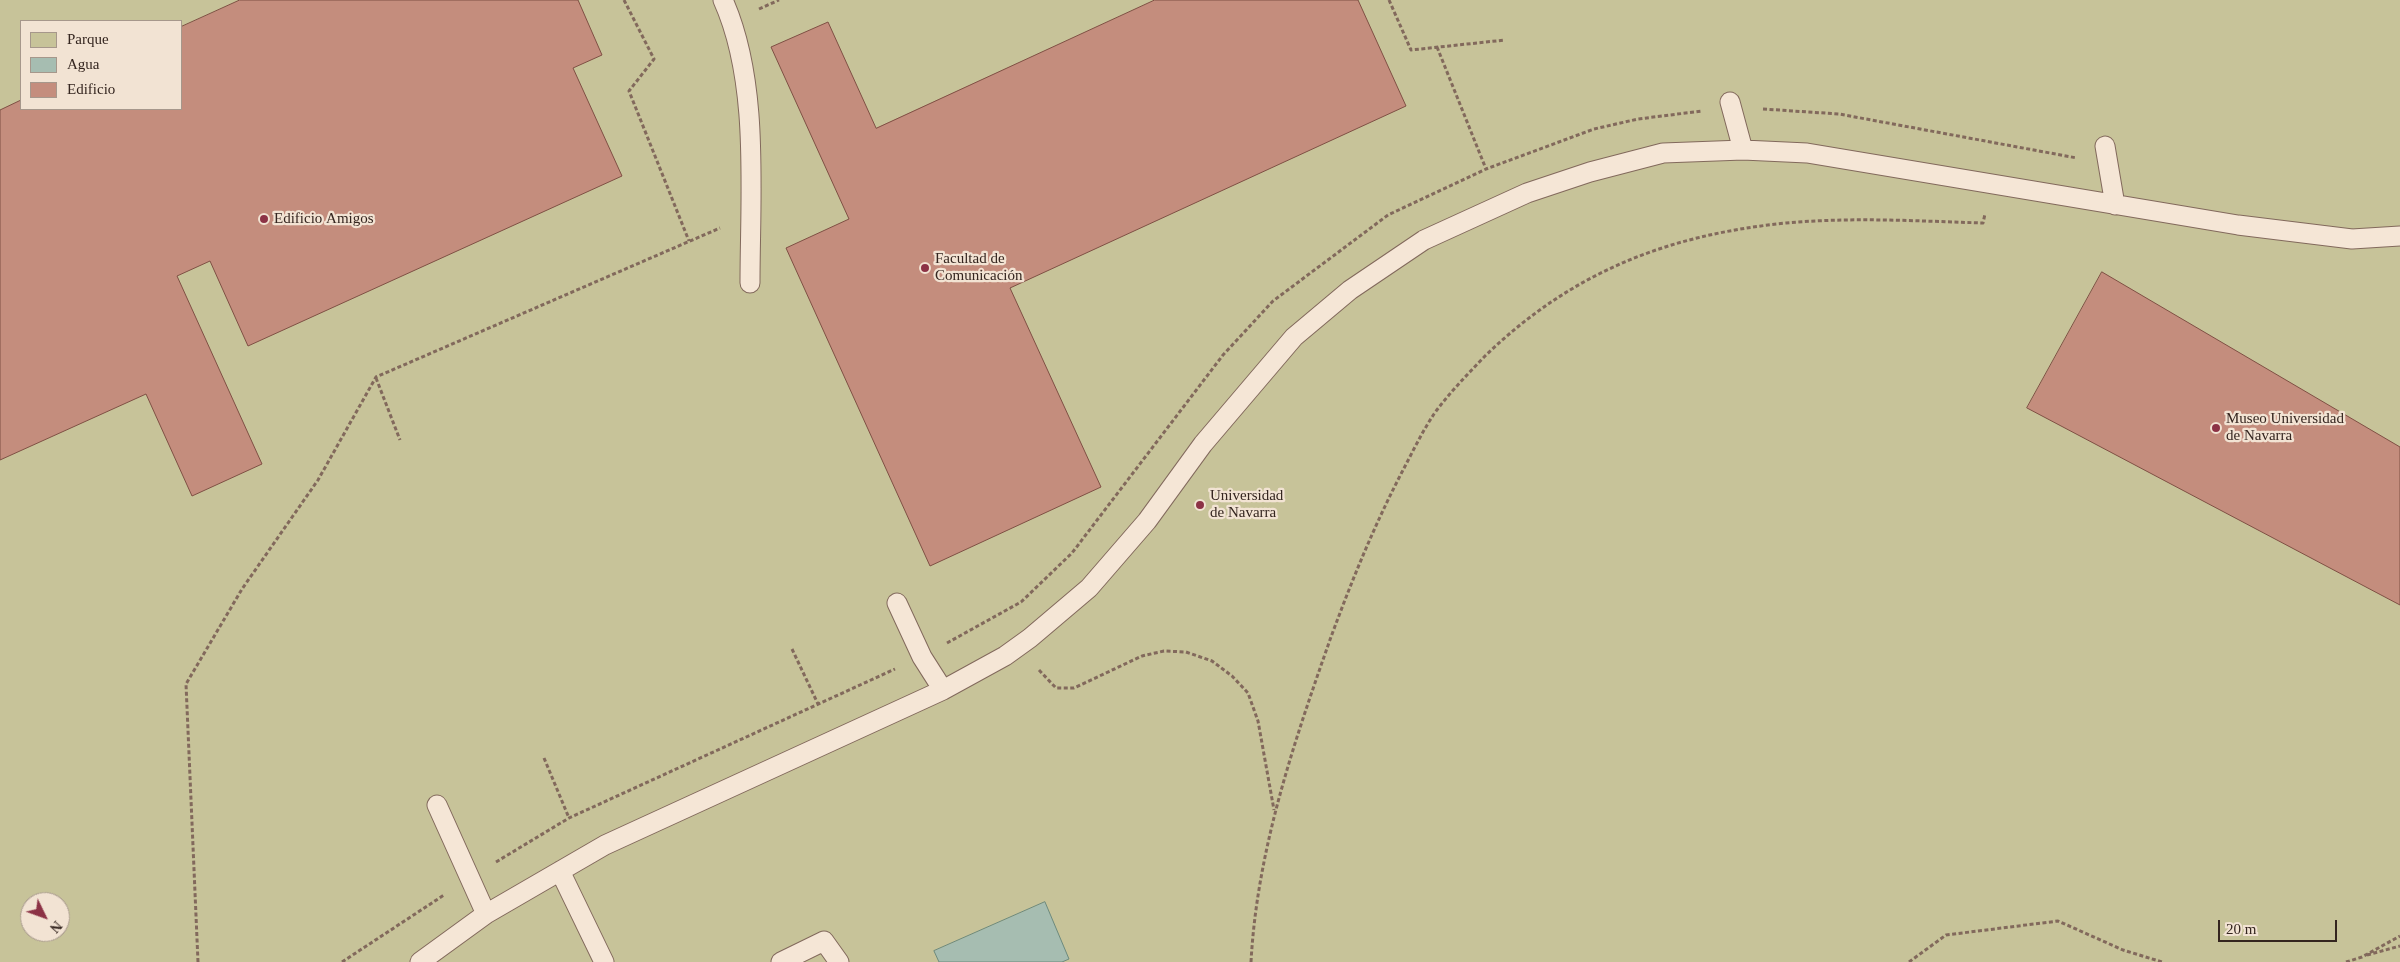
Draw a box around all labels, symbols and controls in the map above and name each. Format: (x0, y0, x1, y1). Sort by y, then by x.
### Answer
legend (20, 20, 182, 110)
text: Parque (67, 31, 109, 47)
text: Agua (67, 56, 100, 72)
text: Edificio (67, 81, 115, 97)
place label: Edificio Amigos (274, 210, 374, 228)
marker: Edificio Amigos (258, 213, 270, 225)
place label: Facultad de Comunicación (935, 250, 1022, 285)
marker: Facultad de Comunicación (919, 262, 931, 274)
place label: Museo Universidad de Navarra (2226, 410, 2344, 445)
marker: Museo Universidad de Navarra (2210, 422, 2222, 434)
place label: Universidad de Navarra (1210, 487, 1283, 522)
marker: Universidad de Navarra (1194, 499, 1206, 511)
north arrow (20, 892, 70, 942)
scale bar (2220, 910, 2339, 942)
text: N (47, 918, 65, 935)
text: 20 m (2226, 921, 2256, 937)

